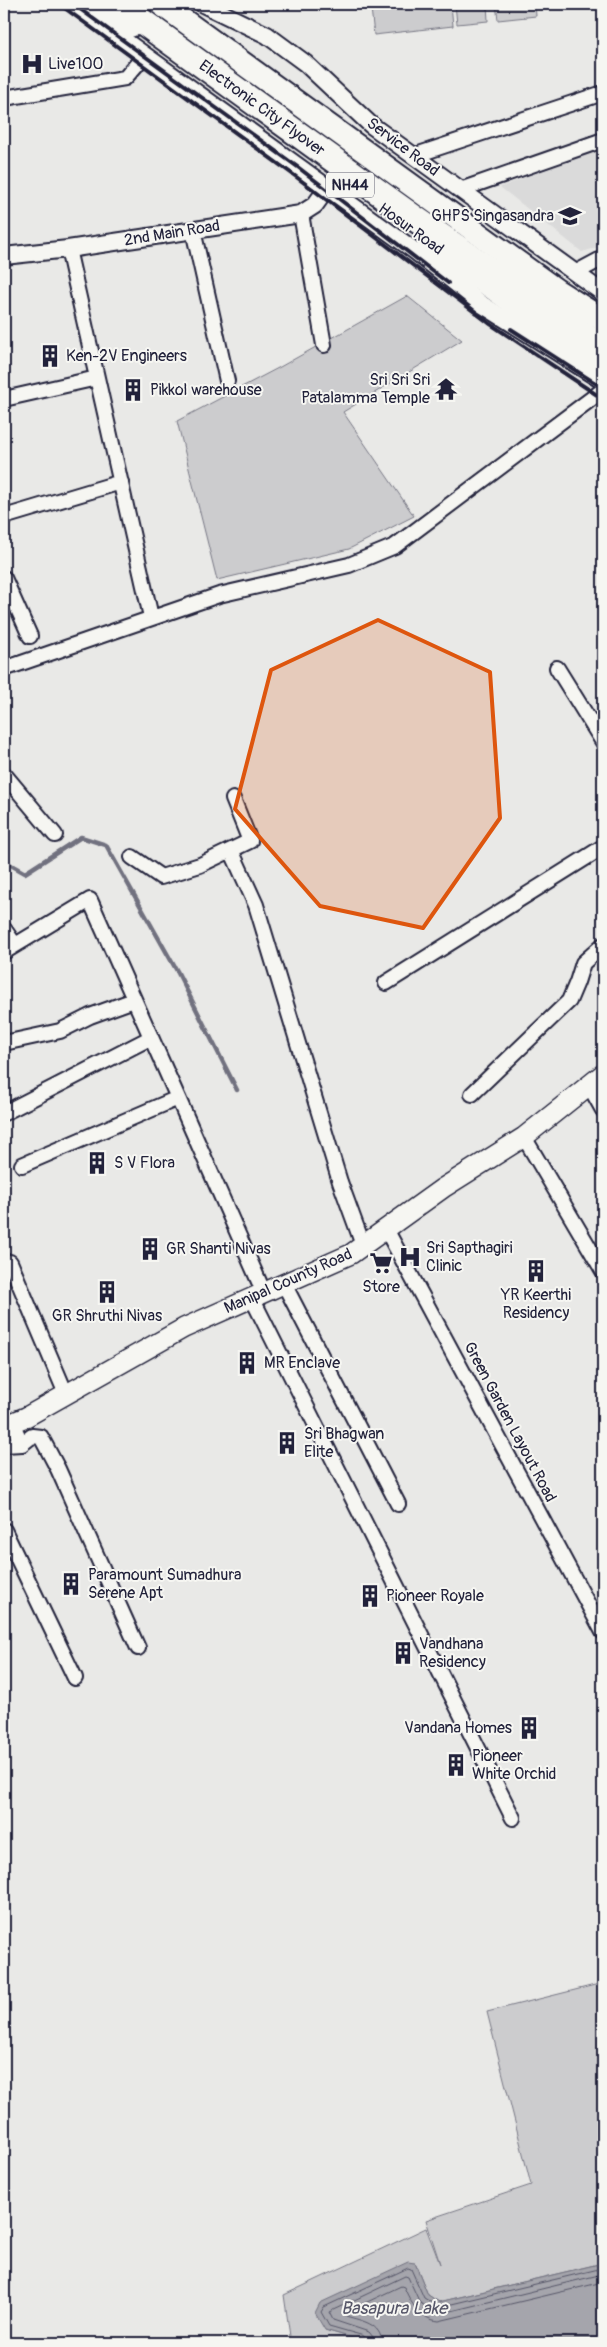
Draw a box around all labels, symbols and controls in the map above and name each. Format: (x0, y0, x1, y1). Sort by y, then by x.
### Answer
hospital icon: Live100 (19, 51, 45, 77)
place label: Live100 (48, 54, 104, 74)
street label: Electronic City Flyover (195, 56, 329, 161)
street label: Service Road (363, 113, 443, 181)
road number: NH44 (326, 172, 374, 198)
street label: Hosur Road (374, 199, 448, 259)
school or university icon: GHPS Singasandra (557, 203, 583, 229)
place label: GHPS Singasandra (431, 206, 554, 226)
street label: 2nd Main Road (123, 216, 221, 250)
building icon: Ken-2V Engineers (37, 343, 63, 369)
place label: Ken-2V Engineers (66, 346, 187, 366)
place label: Sri Sri Sri Patalamma Temple (301, 370, 430, 408)
temple icon: Sri Sri Sri Patalamma Temple (433, 376, 459, 402)
building icon: Pikkol warehouse (120, 377, 146, 403)
place label: Pikkol warehouse (150, 380, 262, 400)
building icon: S V Flora (84, 1150, 110, 1176)
place label: S V Flora (114, 1153, 175, 1173)
building icon: GR Shanti Nivas (137, 1236, 163, 1262)
place label: Sri Sapthagiri Clinic (426, 1238, 513, 1276)
place label: GR Shanti Nivas (166, 1239, 271, 1259)
street label: Manipal County Road (221, 1244, 355, 1318)
hospital icon: Sri Sapthagiri Clinic (397, 1244, 423, 1270)
supermarket icon: Store (368, 1250, 394, 1276)
building icon: YR Keerthi Residency (523, 1258, 549, 1284)
place label: Store (362, 1277, 400, 1297)
building icon: GR Shruthi Nivas (94, 1279, 120, 1305)
place label: YR Keerthi Residency (500, 1285, 571, 1323)
place label: GR Shruthi Nivas (52, 1306, 162, 1326)
street label: Green Garden Layout Road (459, 1338, 561, 1506)
building icon: MR Enclave (234, 1350, 260, 1376)
place label: MR Enclave (264, 1353, 340, 1373)
place label: Sri Bhagwan Elite (304, 1424, 384, 1462)
building icon: Sri Bhagwan Elite (274, 1430, 300, 1456)
place label: Paramount Sumadhura Serene Apt (88, 1565, 242, 1603)
building icon: Paramount Sumadhura Serene Apt (58, 1571, 84, 1597)
building icon: Pioneer Royale (357, 1583, 383, 1609)
place label: Pioneer Royale (386, 1586, 484, 1606)
place label: Vandhana Residency (419, 1634, 486, 1672)
building icon: Vandhana Residency (390, 1640, 416, 1666)
building icon: Vandana Homes (516, 1715, 542, 1741)
place label: Vandana Homes (404, 1718, 512, 1738)
place label: Pioneer White Orchid (472, 1746, 556, 1784)
building icon: Pioneer White Orchid (443, 1752, 469, 1778)
water label: Basapura Lake (341, 2297, 449, 2320)

